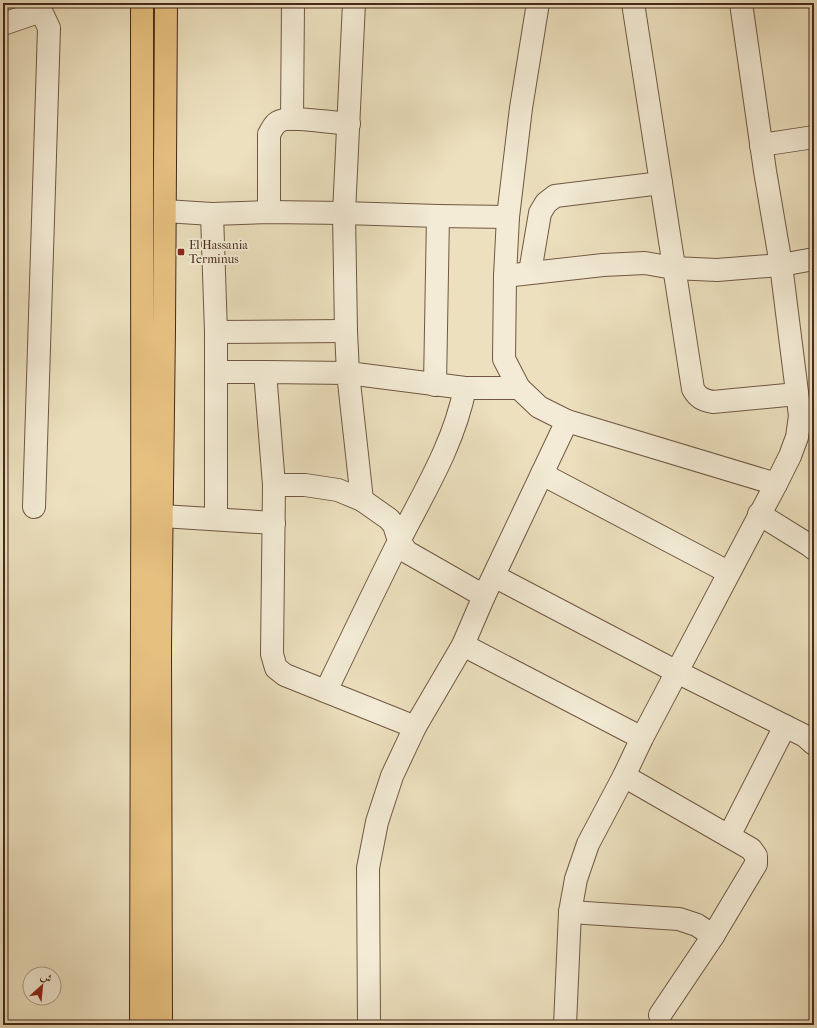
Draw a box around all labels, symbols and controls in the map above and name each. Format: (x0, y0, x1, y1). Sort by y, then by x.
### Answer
place label: El Hassania Terminus (189, 238, 248, 266)
marker: El Hassania Terminus (176, 247, 186, 257)
north arrow (22, 966, 62, 1006)
text: ش (38, 969, 54, 986)

